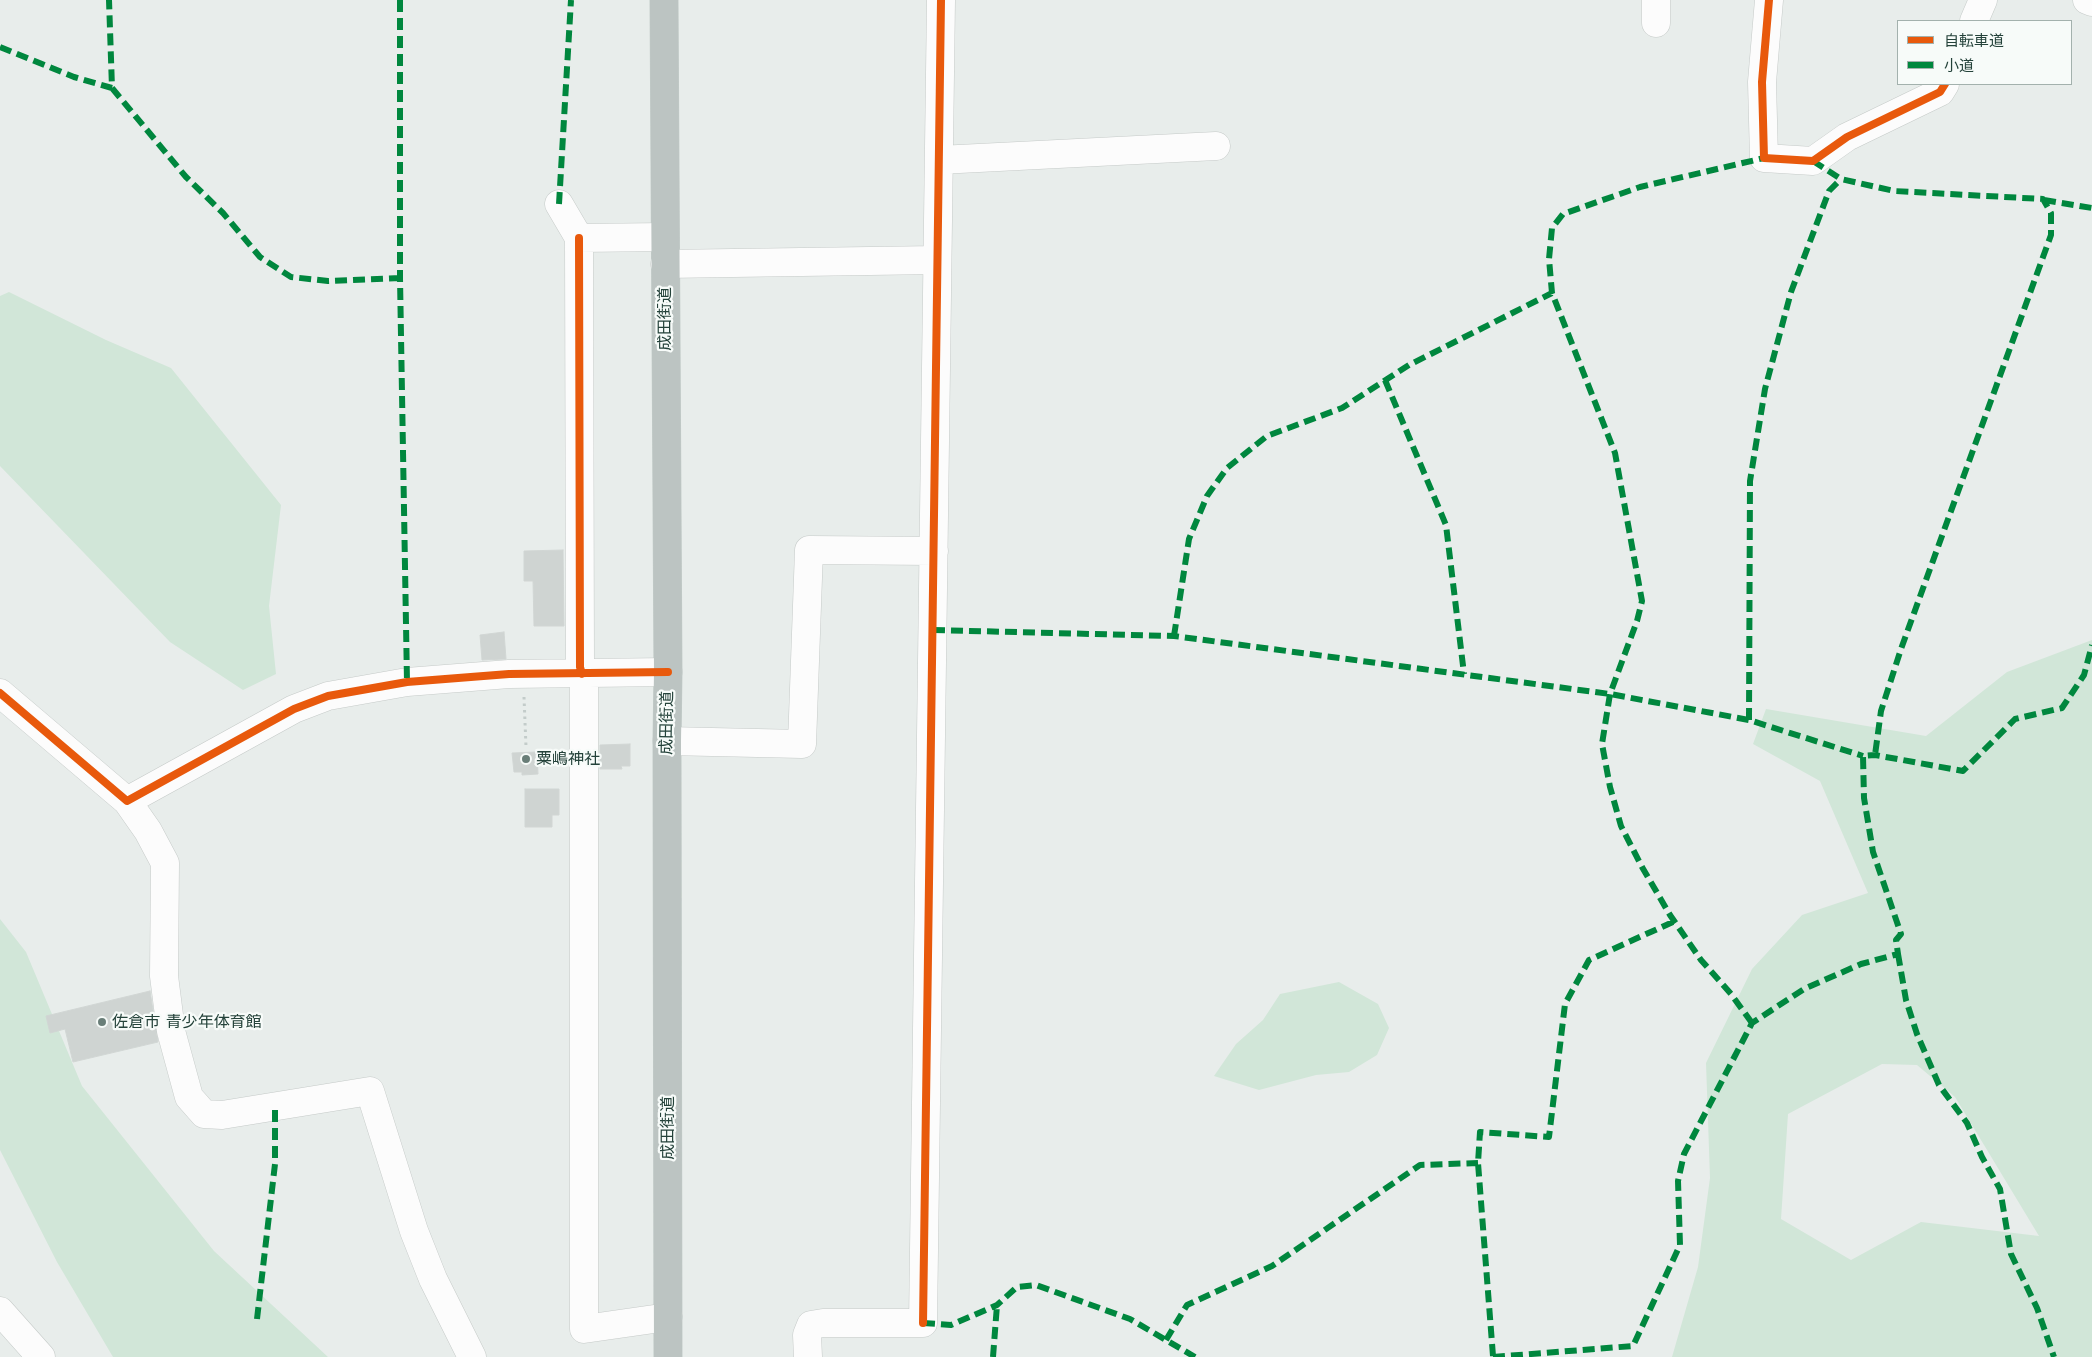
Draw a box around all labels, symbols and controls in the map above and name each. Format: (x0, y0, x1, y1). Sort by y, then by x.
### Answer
legend (1897, 20, 2072, 85)
text: 自転車道 (1944, 32, 2004, 50)
text: 小道 (1944, 57, 1974, 75)
street label: 成田街道 (655, 287, 675, 351)
street label: 成田街道 (657, 691, 677, 755)
place label: 粟嶋神社 (536, 749, 600, 769)
marker: 粟嶋神社 (520, 753, 532, 765)
place label: 佐倉市 青少年体育館 (112, 1012, 261, 1032)
marker: 佐倉市 青少年体育館 (96, 1016, 108, 1028)
street label: 成田街道 (658, 1096, 678, 1160)

